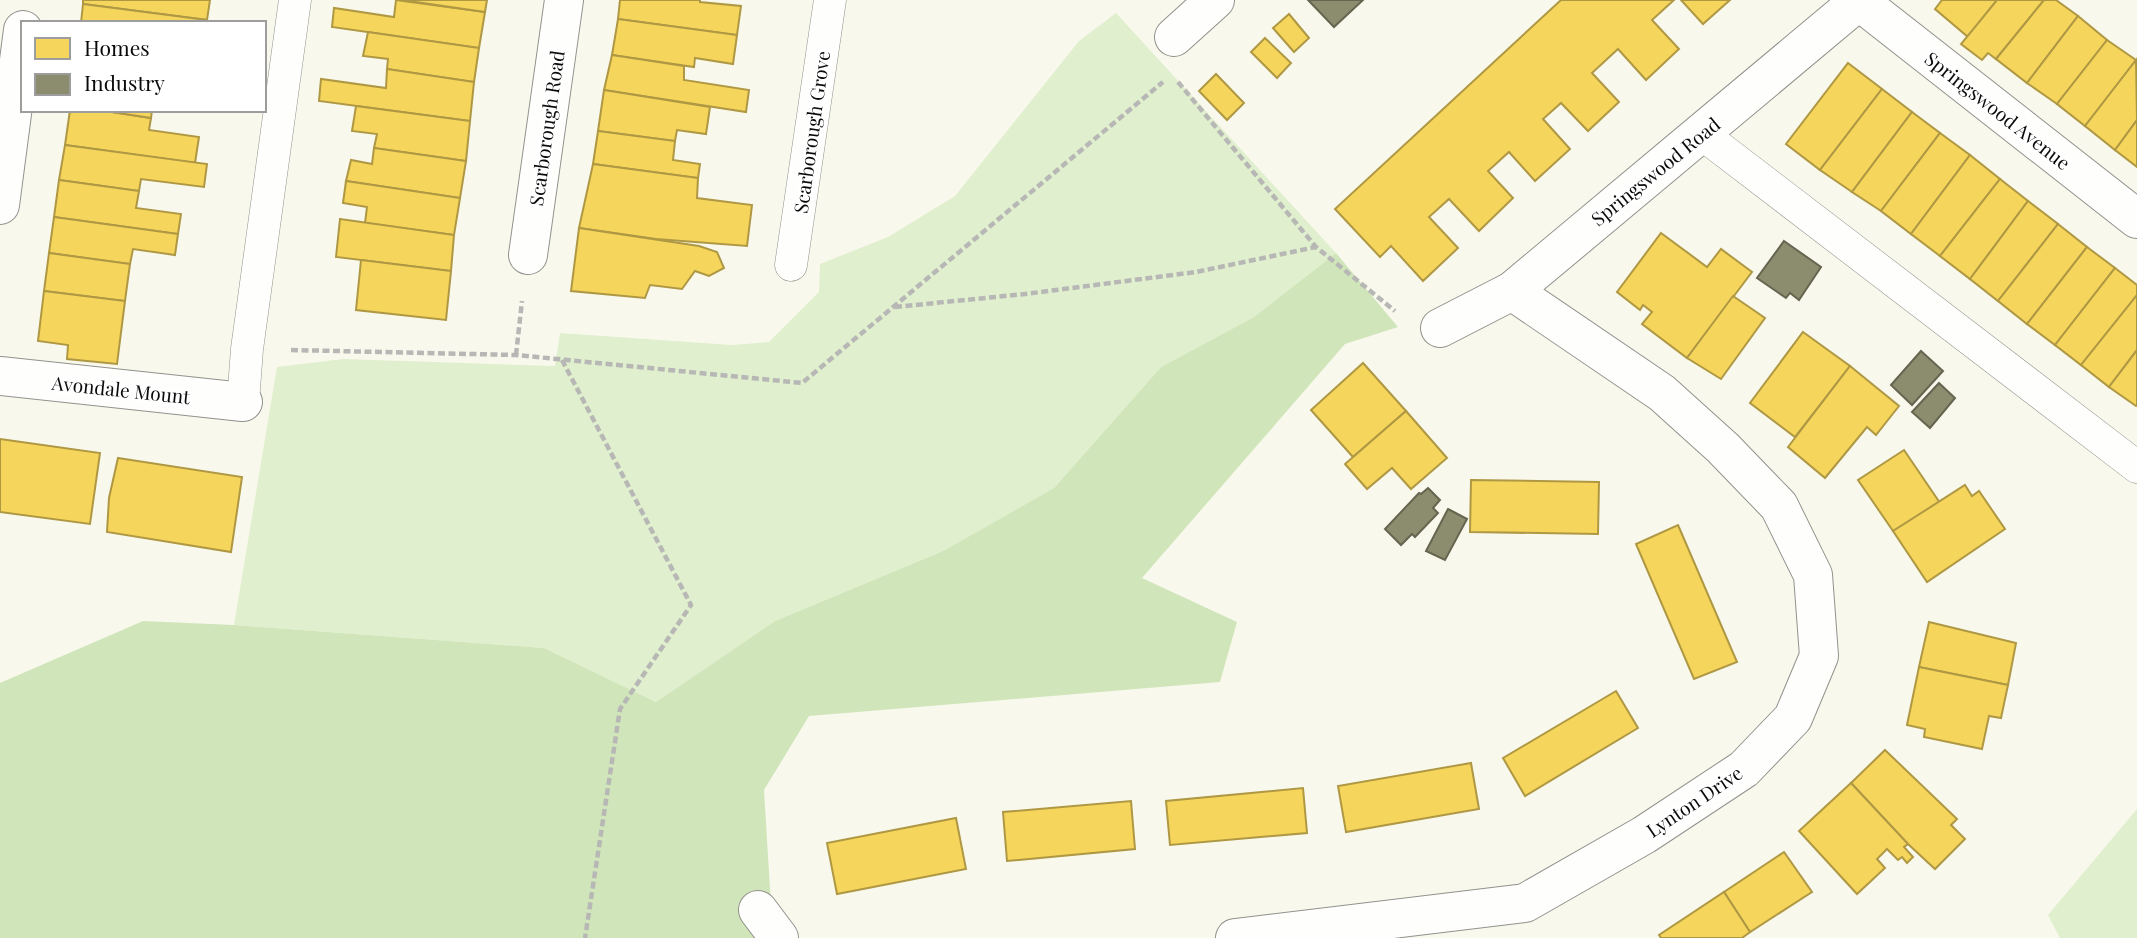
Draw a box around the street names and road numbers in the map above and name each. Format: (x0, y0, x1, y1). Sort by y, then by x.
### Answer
street label: Springswood Avenue (1920, 45, 2076, 175)
street label: Scarborough Road (522, 49, 570, 207)
street label: Scarborough Grove (787, 49, 835, 215)
street label: Springswood Road (1585, 111, 1725, 231)
street label: Avondale Mount (50, 369, 192, 409)
street label: Lynton Drive (1641, 759, 1747, 843)

